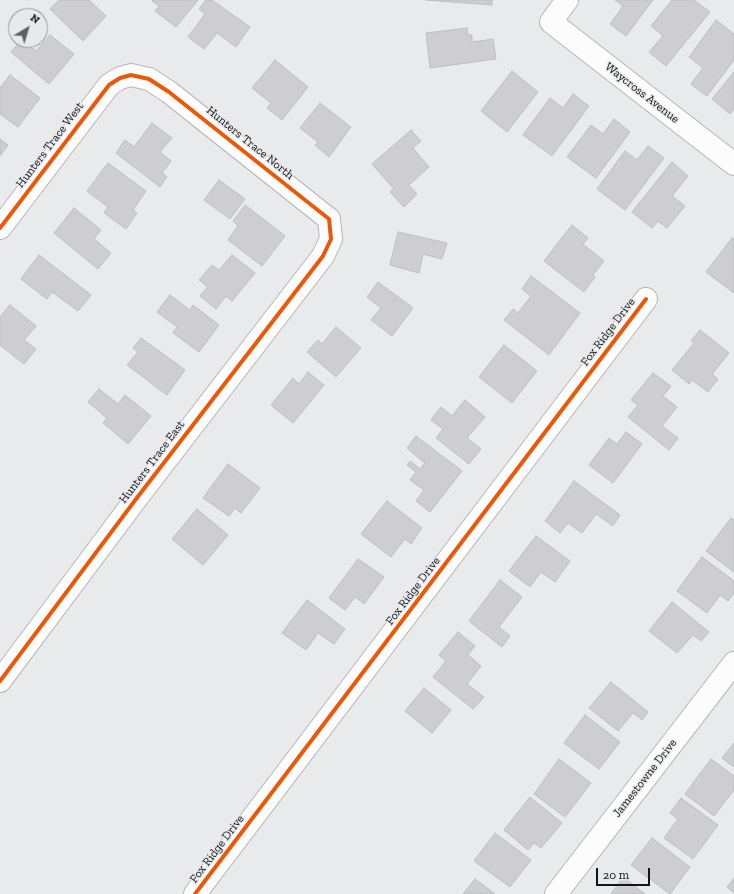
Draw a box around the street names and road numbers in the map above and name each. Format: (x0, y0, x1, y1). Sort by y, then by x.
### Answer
street label: Waycross Avenue (602, 60, 682, 126)
street label: Hunters Trace West (13, 99, 87, 191)
street label: Hunters Trace North (203, 103, 297, 183)
street label: Fox Ridge Drive (578, 295, 638, 369)
street label: Hunters Trace East (116, 418, 188, 506)
street label: Fox Ridge Drive (383, 554, 443, 628)
street label: Jamestowne Drive (610, 736, 680, 820)
street label: Fox Ridge Drive (187, 812, 247, 886)

